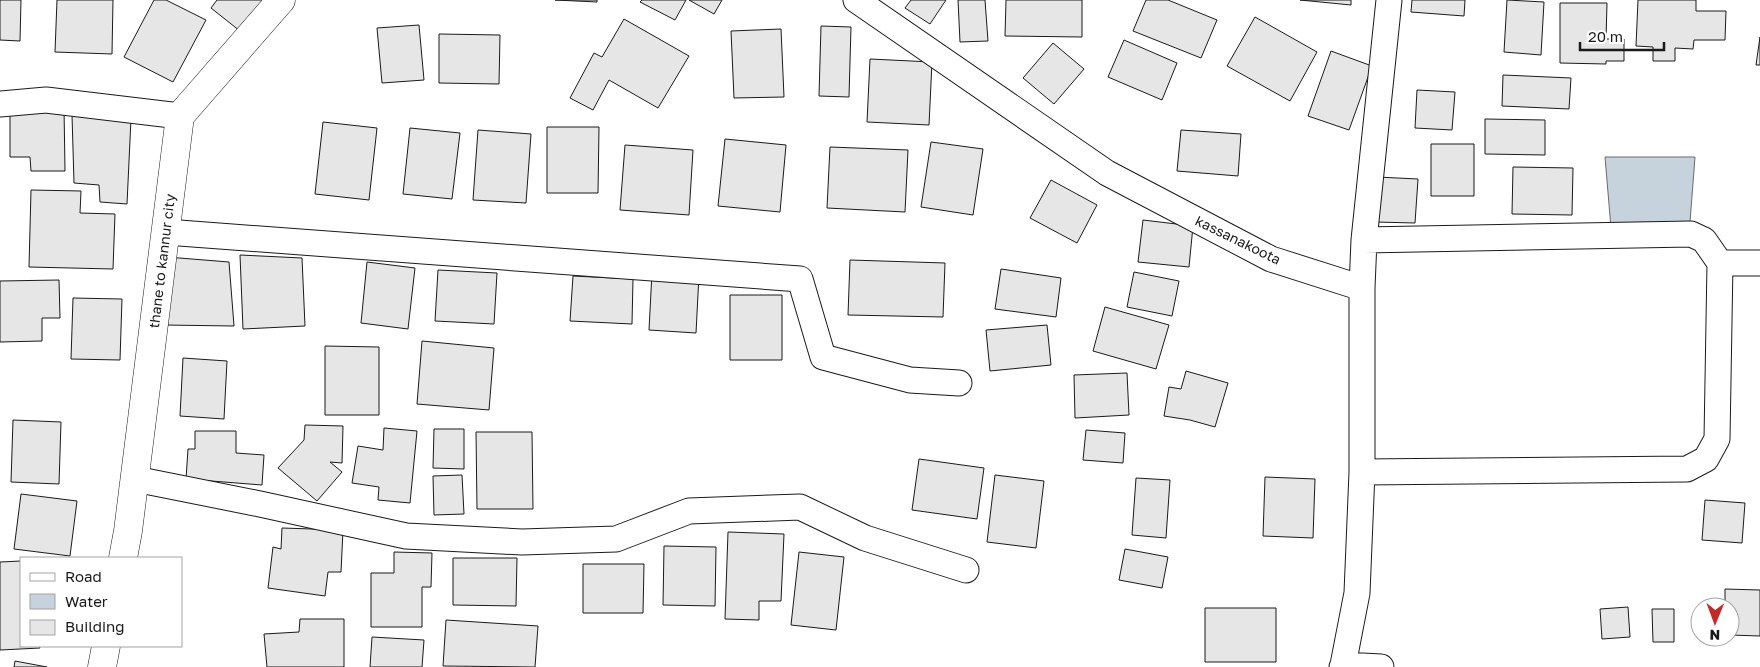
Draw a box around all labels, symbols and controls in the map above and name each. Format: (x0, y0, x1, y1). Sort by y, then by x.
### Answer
scale bar (1580, 20, 1664, 52)
text: 20 m (1588, 27, 1623, 45)
street label: thane to kannur city (145, 193, 178, 329)
street label: kassanakoota (1193, 212, 1284, 268)
legend (20, 557, 182, 647)
text: Road (65, 567, 102, 585)
text: Water (65, 592, 108, 610)
north arrow (1690, 597, 1740, 647)
text: Building (65, 617, 125, 635)
text: N (1709, 627, 1720, 644)

